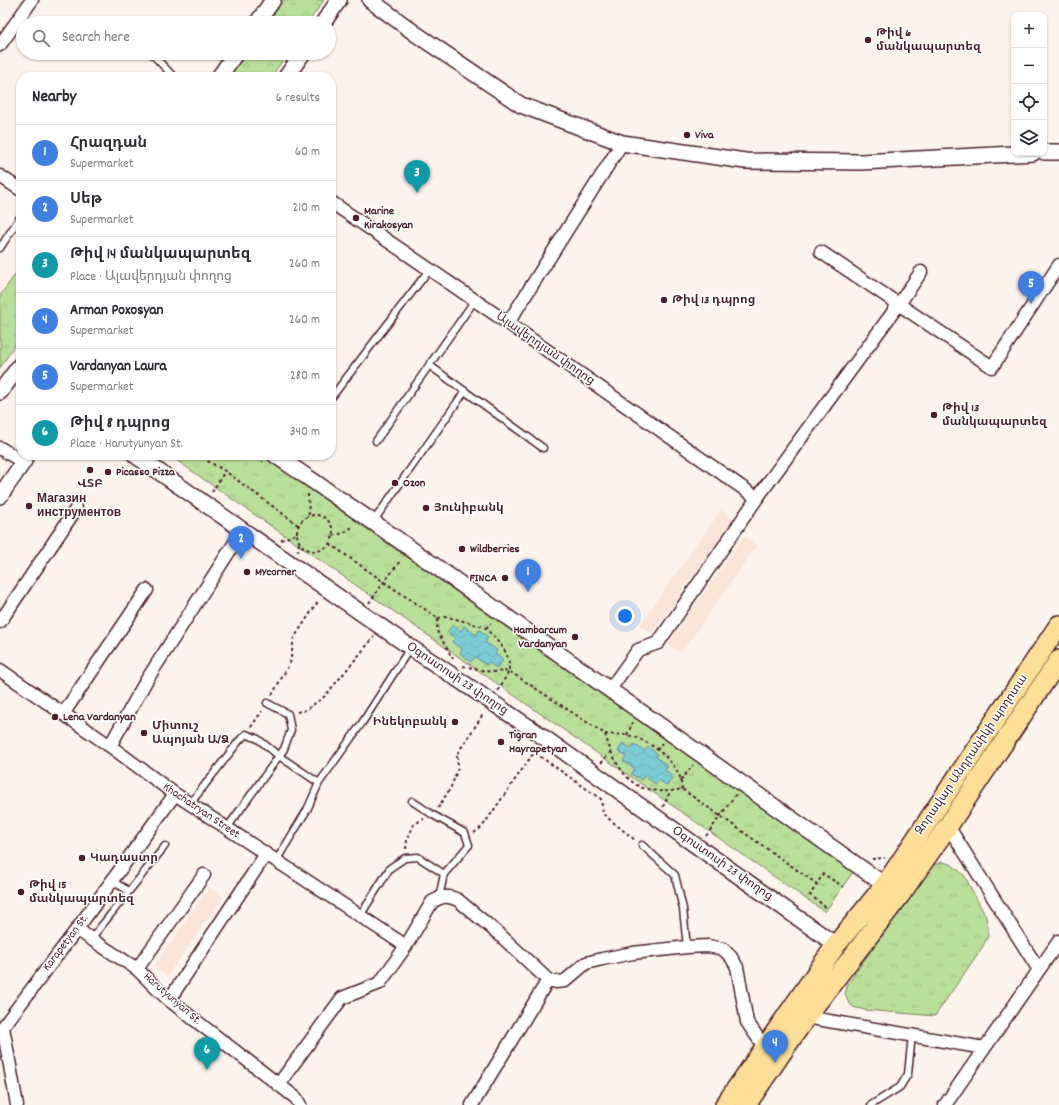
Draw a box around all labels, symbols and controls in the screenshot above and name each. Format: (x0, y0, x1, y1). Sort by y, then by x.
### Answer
map controls (1011, 12, 1047, 156)
button: + (1011, 12, 1047, 48)
search box (16, 16, 336, 60)
place label: Թիվ 6 մանկապարտեզ (876, 25, 982, 56)
icon: search (30, 27, 52, 49)
text: Search here (62, 27, 130, 49)
marker: Թիվ 6 մանկապարտեզ (863, 35, 873, 45)
button: − (1011, 48, 1047, 84)
button: locate (1011, 84, 1047, 120)
text: Nearby (32, 86, 76, 110)
text: 6 results (276, 89, 320, 108)
button: layers (1011, 120, 1047, 156)
place label: Viva (695, 127, 715, 144)
marker: Viva (682, 130, 692, 140)
text: Հրազդան (70, 133, 147, 155)
text: 1 (44, 143, 46, 162)
text: 60 m (295, 143, 320, 162)
text: Supermarket (70, 155, 134, 174)
pin: 3 (404, 160, 430, 193)
text: Սեթ (70, 189, 102, 211)
text: 2 (42, 199, 48, 218)
text: 210 m (292, 199, 320, 218)
place label: Marine Kirakosyan (364, 203, 414, 234)
text: Supermarket (70, 211, 134, 230)
marker: Marine Kirakosyan (351, 213, 361, 223)
text: Թիվ 14 մանկապարտեզ (70, 244, 250, 266)
text: 3 (42, 255, 48, 274)
text: 260 m (289, 255, 320, 274)
text: Place · Ալավերդյան փողոց (70, 268, 232, 287)
pin: 5 (1018, 271, 1044, 304)
place label: Թիվ 13 դպրոց (672, 292, 755, 309)
marker: Թիվ 13 դպրոց (659, 295, 669, 305)
text: Arman Poxosyan (70, 300, 164, 322)
street label: Ալավերդյան փողոց (492, 308, 598, 390)
text: 4 (42, 311, 48, 330)
text: 260 m (289, 311, 320, 330)
text: Supermarket (70, 322, 134, 341)
text: Vardanyan Laura (70, 356, 167, 378)
text: 5 (42, 367, 48, 386)
text: 280 m (290, 367, 320, 386)
text: Supermarket (70, 378, 134, 397)
place label: Թիվ 13 մանկապարտեզ (942, 400, 1048, 431)
marker: Թիվ 13 մանկապարտեզ (929, 410, 939, 420)
text: Թիվ 8 դպրոց (70, 413, 170, 435)
text: 6 (42, 423, 48, 442)
text: 340 m (290, 423, 320, 442)
text: Place · Harutyunyan St. (70, 435, 183, 454)
place label: Picasso Pizza (116, 464, 176, 481)
marker: ՎՏԲ (85, 465, 95, 475)
marker: Picasso Pizza (103, 467, 113, 477)
place label: Ozon (403, 475, 426, 492)
place label: ՎՏԲ (77, 476, 103, 493)
marker: Ozon (390, 478, 400, 488)
place label: Магазин инструментов (37, 491, 121, 522)
place label: Յունիբանկ (434, 500, 504, 517)
marker: Магазин инструментов (24, 501, 34, 511)
marker: Յունիբանկ (421, 503, 431, 513)
pin: 2 (228, 526, 254, 559)
place label: Wildberries (470, 541, 519, 558)
marker: Wildberries (457, 544, 467, 554)
pin: 1 (515, 559, 541, 592)
place label: MYcorner (255, 564, 297, 581)
marker: MYcorner (242, 567, 252, 577)
place label: FINCA (470, 570, 497, 587)
marker: FINCA (500, 573, 510, 583)
your location (615, 606, 635, 626)
place label: Hambarcum Vardanyan (513, 622, 567, 653)
marker: Hambarcum Vardanyan (570, 632, 580, 642)
street label: Օգոստոսի 23 փողոց (403, 639, 511, 719)
street label: Զորավար Անդրանիկի պողոտա (912, 671, 1032, 839)
place label: Lena Vardanyan (63, 709, 136, 726)
marker: Lena Vardanyan (50, 712, 60, 722)
place label: Ինեկոբանկ (373, 714, 447, 731)
marker: Ինեկոբանկ (450, 717, 460, 727)
place label: Միտուշ Ապոյան Ա/Ձ (152, 718, 229, 749)
place label: Tigran Hayrapetyan (509, 727, 567, 758)
marker: Միտուշ Ապոյան Ա/Ձ (139, 728, 149, 738)
marker: Tigran Hayrapetyan (496, 737, 506, 747)
street label: Khachatryan Street (159, 779, 243, 843)
street label: Օգոստոսի 23 փողոց (668, 823, 776, 905)
place label: Կադաստր (90, 850, 158, 867)
marker: Կադաստր (77, 853, 87, 863)
place label: Թիվ 15 մանկապարտեզ (29, 877, 135, 908)
marker: Թիվ 15 մանկապարտեզ (16, 887, 26, 897)
street label: Karapetyan St. (39, 911, 93, 975)
street label: Harutyunyan St. (139, 969, 205, 1029)
pin: 4 (762, 1030, 788, 1063)
pin: 6 (194, 1037, 220, 1070)

